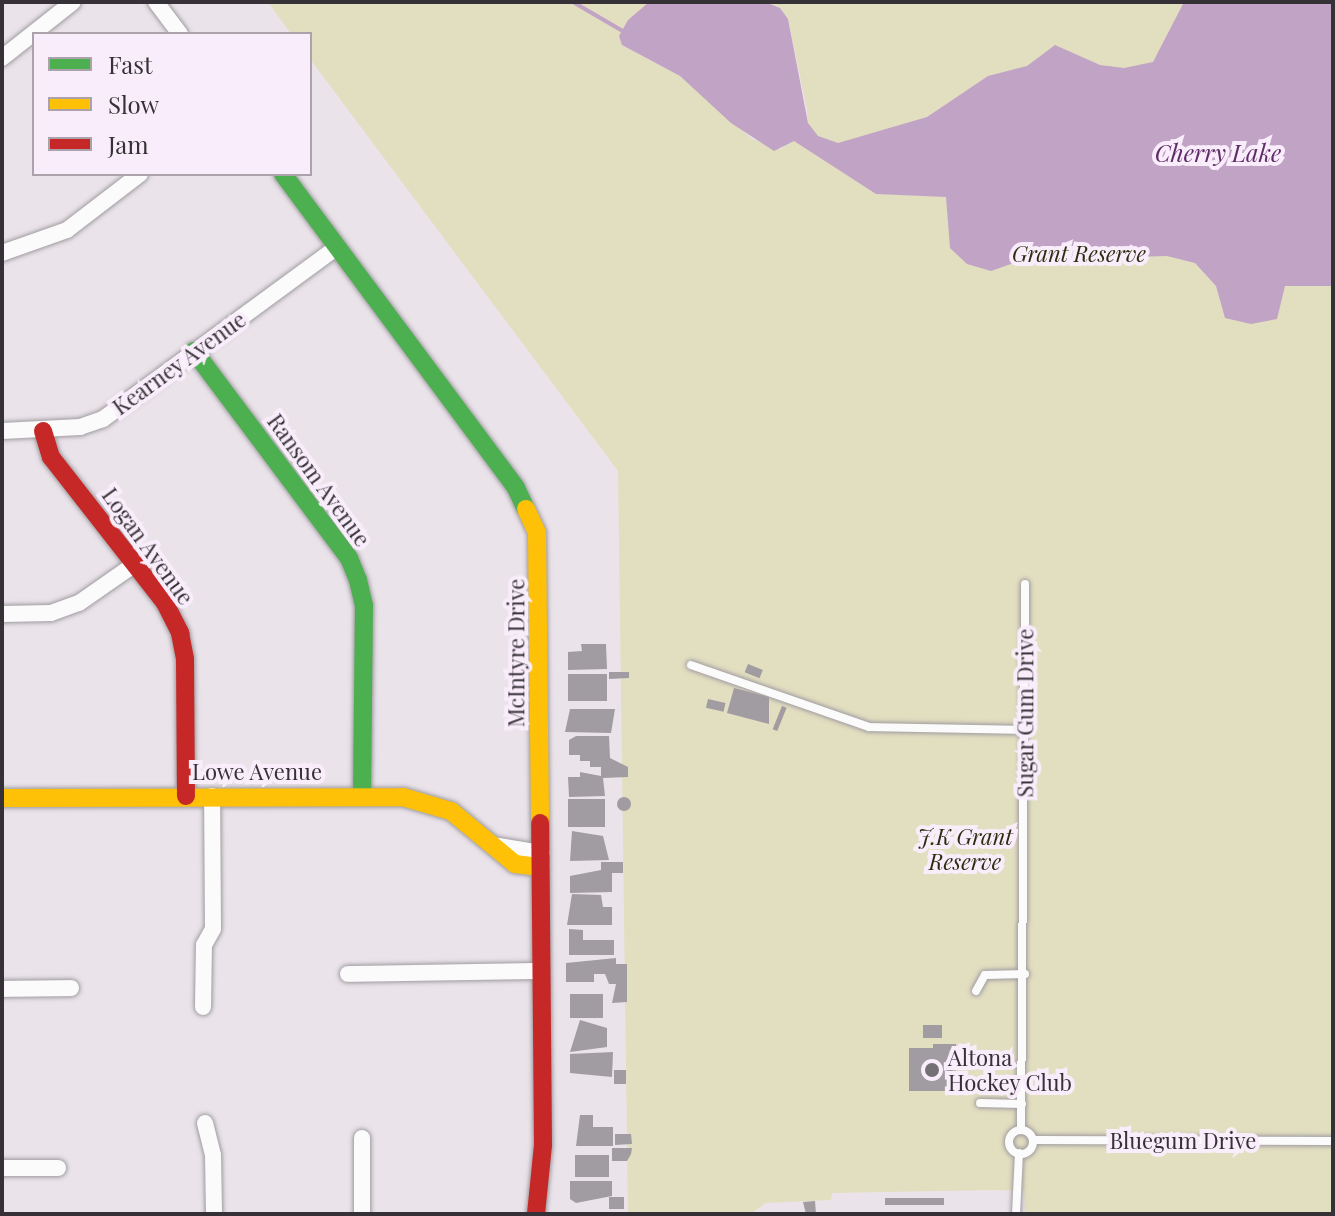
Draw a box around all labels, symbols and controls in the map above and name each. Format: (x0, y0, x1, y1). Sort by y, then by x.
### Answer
legend (32, 32, 312, 176)
text: Fast (108, 48, 153, 80)
text: Slow (108, 88, 159, 120)
text: Jam (108, 128, 149, 160)
water label: Cherry Lake (1155, 139, 1281, 167)
park label: Grant Reserve (1012, 241, 1146, 267)
street label: Kearney Avenue (107, 305, 251, 421)
street label: Ransom Avenue (262, 408, 376, 552)
street label: Logan Avenue (97, 482, 199, 610)
street label: McIntyre Drive (503, 579, 529, 727)
street label: Sugar Gum Drive (1012, 628, 1038, 798)
street label: Lowe Avenue (192, 759, 322, 785)
park label: J.K Grant Reserve (917, 823, 1013, 874)
place label: Altona Hockey Club (948, 1044, 1073, 1096)
marker: Altona Hockey Club (923, 1061, 941, 1079)
street label: Bluegum Drive (1110, 1128, 1256, 1154)

